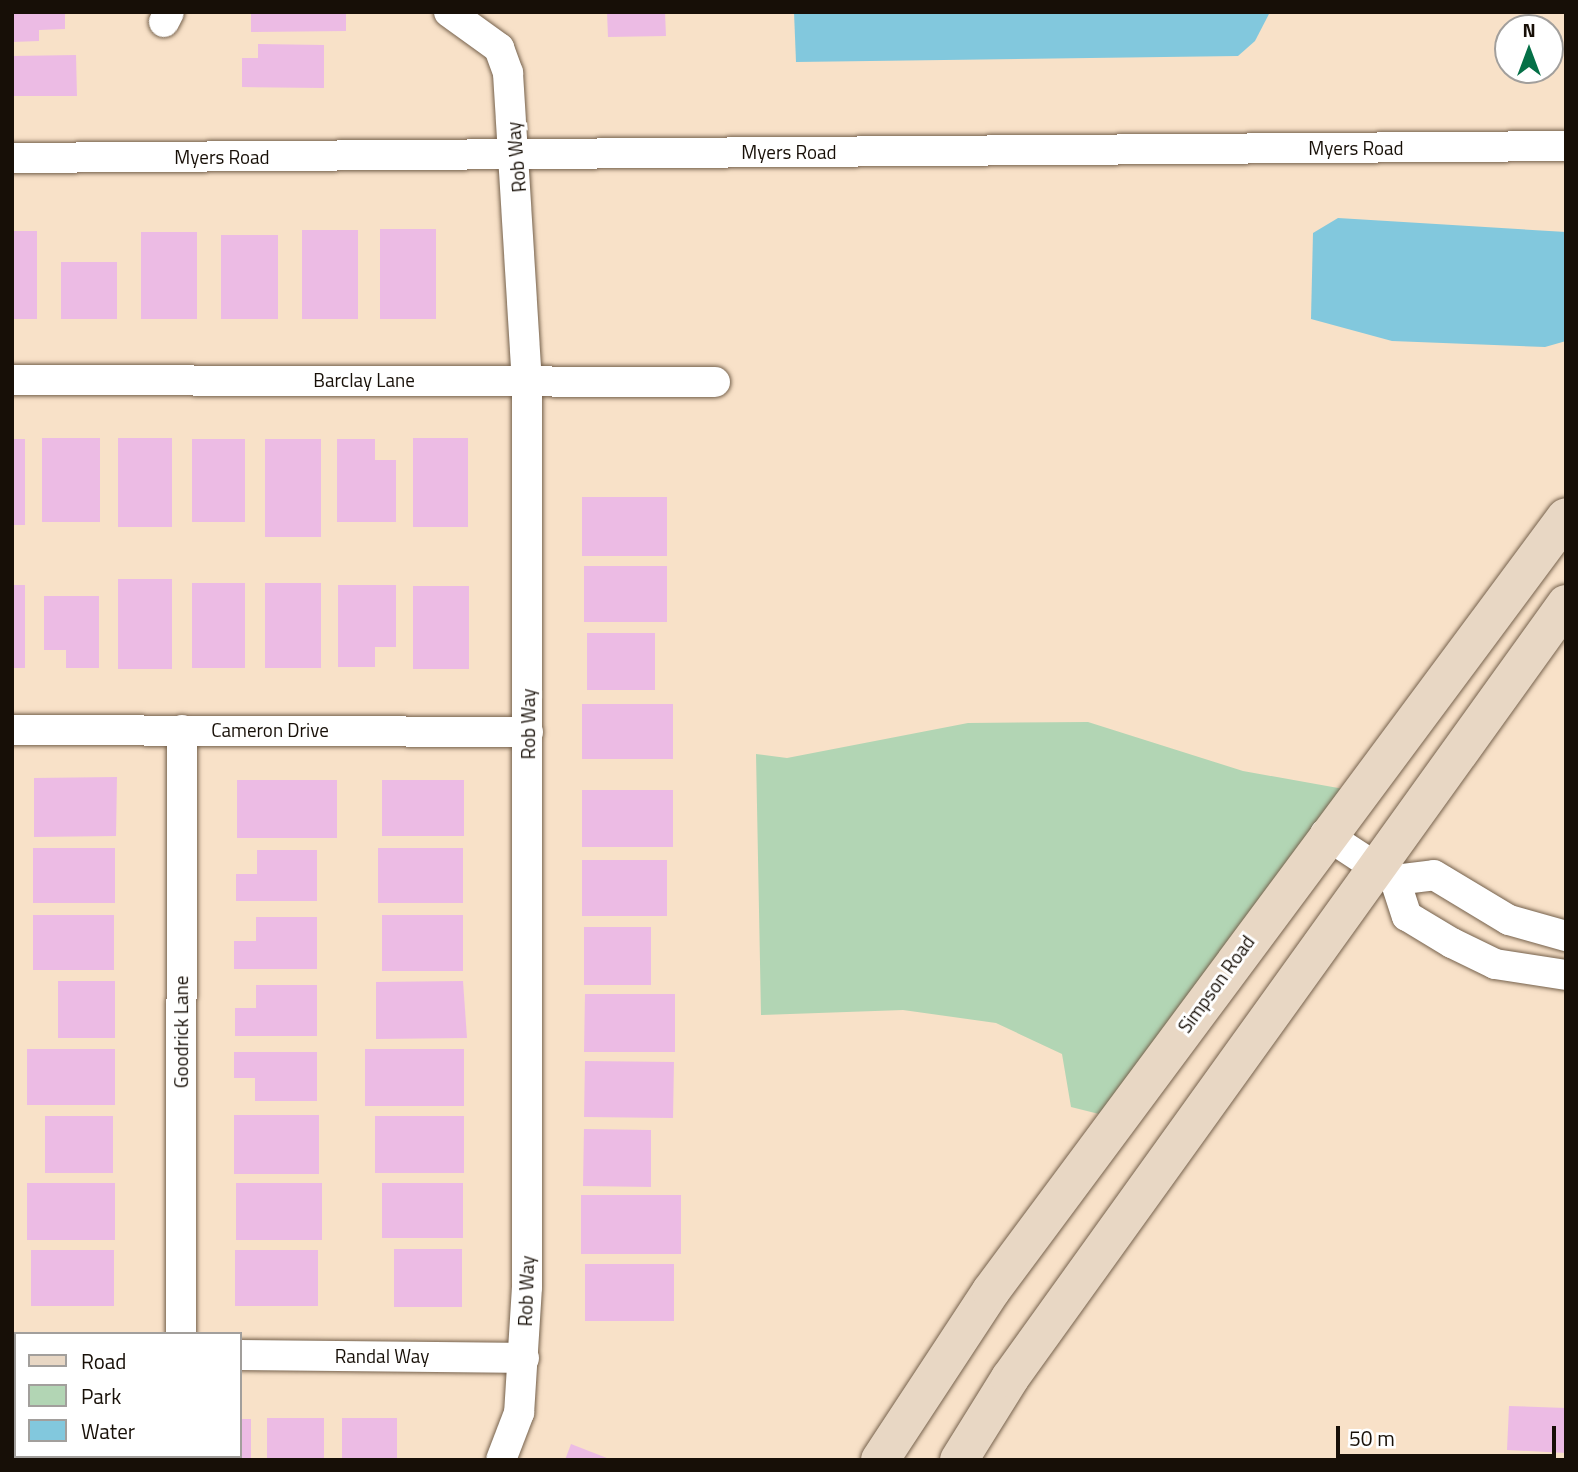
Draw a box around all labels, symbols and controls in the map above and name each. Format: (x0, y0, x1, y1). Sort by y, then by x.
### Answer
north arrow (1494, 14, 1564, 84)
text: N (1522, 15, 1536, 44)
street label: Rob Way (502, 121, 530, 193)
street label: Myers Road (1308, 137, 1404, 159)
street label: Myers Road (741, 141, 837, 163)
street label: Myers Road (174, 146, 270, 168)
street label: Barclay Lane (313, 369, 415, 391)
street label: Rob Way (517, 689, 539, 759)
street label: Cameron Drive (211, 719, 329, 741)
street label: Simpson Road (1173, 931, 1259, 1037)
street label: Goodrick Lane (170, 976, 192, 1088)
street label: Rob Way (513, 1255, 539, 1327)
legend (14, 1332, 242, 1458)
text: Road (81, 1345, 126, 1377)
street label: Randal Way (335, 1345, 429, 1367)
text: Park (81, 1380, 121, 1412)
scale bar (1340, 1412, 1560, 1456)
text: Water (81, 1415, 135, 1447)
text: 50 m (1349, 1422, 1395, 1454)

